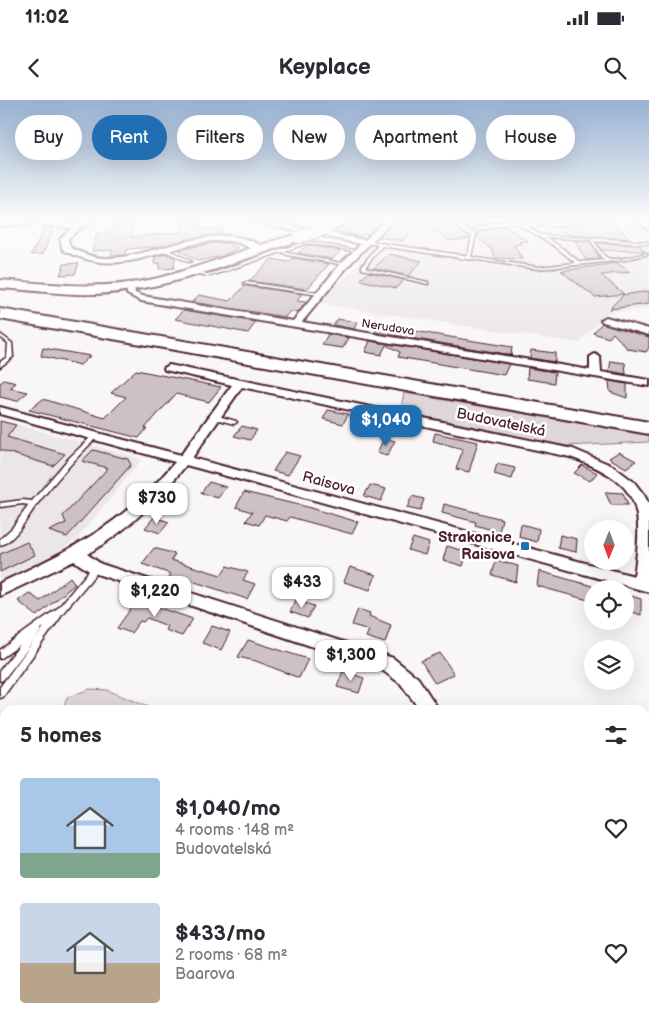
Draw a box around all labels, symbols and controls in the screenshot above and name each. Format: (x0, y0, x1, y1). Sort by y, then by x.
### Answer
text: 11:02 (25, 6, 69, 29)
icon: back (20, 54, 48, 82)
text: Keyplace (278, 54, 371, 81)
icon: search (601, 54, 629, 82)
chip: Buy (15, 115, 82, 160)
chip: Rent (92, 115, 167, 160)
chip: Filters (177, 115, 263, 160)
chip: New (273, 115, 345, 160)
chip: Apartment (355, 115, 476, 160)
chip: House (486, 115, 575, 160)
street label: Nerudova (360, 316, 416, 339)
pin: $1,040 (345, 404, 427, 447)
street label: Budovatelská (455, 404, 547, 441)
text: $1,040 (361, 411, 411, 430)
street label: Raisova (300, 467, 357, 500)
pin: $730 (127, 482, 187, 525)
text: $730 (138, 489, 176, 508)
north arrow (584, 520, 634, 570)
map controls (584, 520, 634, 690)
place label: Strakonice, Raisova (438, 528, 515, 564)
marker: Strakonice, Raisova (519, 540, 531, 552)
pin: $433 (272, 566, 332, 609)
text: $433 (283, 573, 321, 592)
pin: $1,220 (114, 576, 196, 618)
button: locate (584, 580, 634, 630)
text: $1,220 (130, 582, 180, 601)
pin: $1,300 (310, 640, 392, 682)
button: layers (584, 640, 634, 690)
text: $1,300 (326, 646, 376, 665)
icon: filters (602, 721, 630, 749)
text: 5 homes (20, 723, 102, 748)
text: $1,040/mo (175, 796, 281, 821)
icon: home (60, 798, 120, 858)
icon: heart (602, 814, 630, 842)
text: 4 rooms · 148 m² (175, 821, 294, 840)
text: Budovatelská (175, 840, 272, 859)
text: $433/mo (175, 921, 265, 946)
icon: home (60, 923, 120, 983)
icon: heart (602, 939, 630, 967)
text: 2 rooms · 68 m² (175, 946, 288, 965)
text: Baarova (175, 965, 235, 984)

